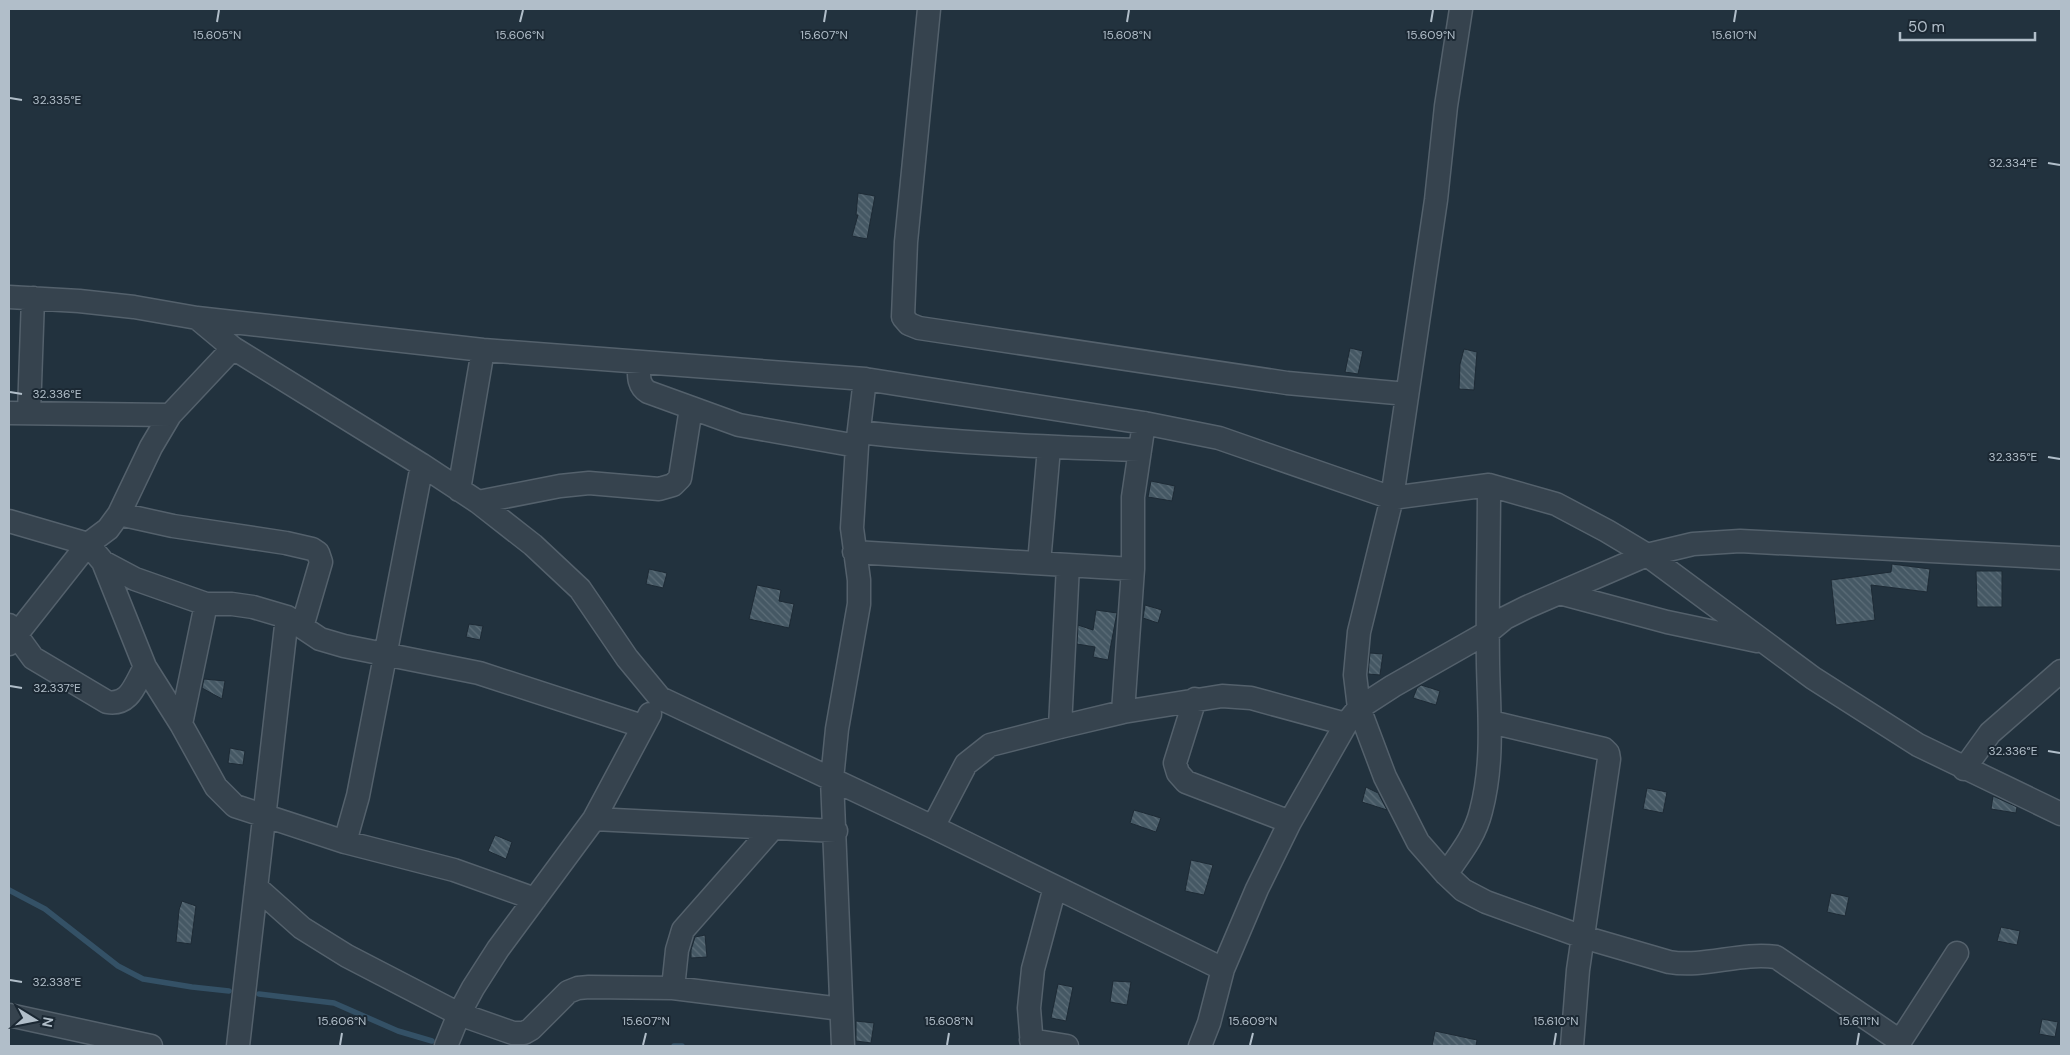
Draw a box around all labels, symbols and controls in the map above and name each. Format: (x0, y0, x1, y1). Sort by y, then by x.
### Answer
scale bar (1900, 10, 2035, 42)
text: 50 m (1908, 17, 1945, 37)
text: 15.605°N (193, 27, 241, 43)
text: 15.606°N (496, 27, 544, 43)
text: 15.607°N (800, 27, 848, 43)
text: 15.608°N (1103, 27, 1151, 43)
text: 15.609°N (1407, 27, 1455, 43)
text: 15.610°N (1712, 27, 1756, 43)
text: 32.335°E (33, 92, 82, 108)
text: 32.334°E (1989, 155, 2038, 171)
text: 32.336°E (33, 386, 82, 402)
text: 32.335°E (1989, 449, 2038, 465)
text: 32.337°E (33, 680, 81, 696)
text: 32.336°E (1989, 743, 2038, 759)
text: 32.338°E (33, 974, 82, 990)
north arrow (10, 995, 60, 1045)
text: 15.606°N (318, 1013, 366, 1029)
text: 15.607°N (622, 1013, 670, 1029)
text: 15.608°N (925, 1013, 973, 1029)
text: 15.609°N (1229, 1013, 1277, 1029)
text: 15.610°N (1534, 1013, 1578, 1029)
text: 15.611°N (1839, 1013, 1879, 1029)
text: N (38, 1016, 58, 1029)

